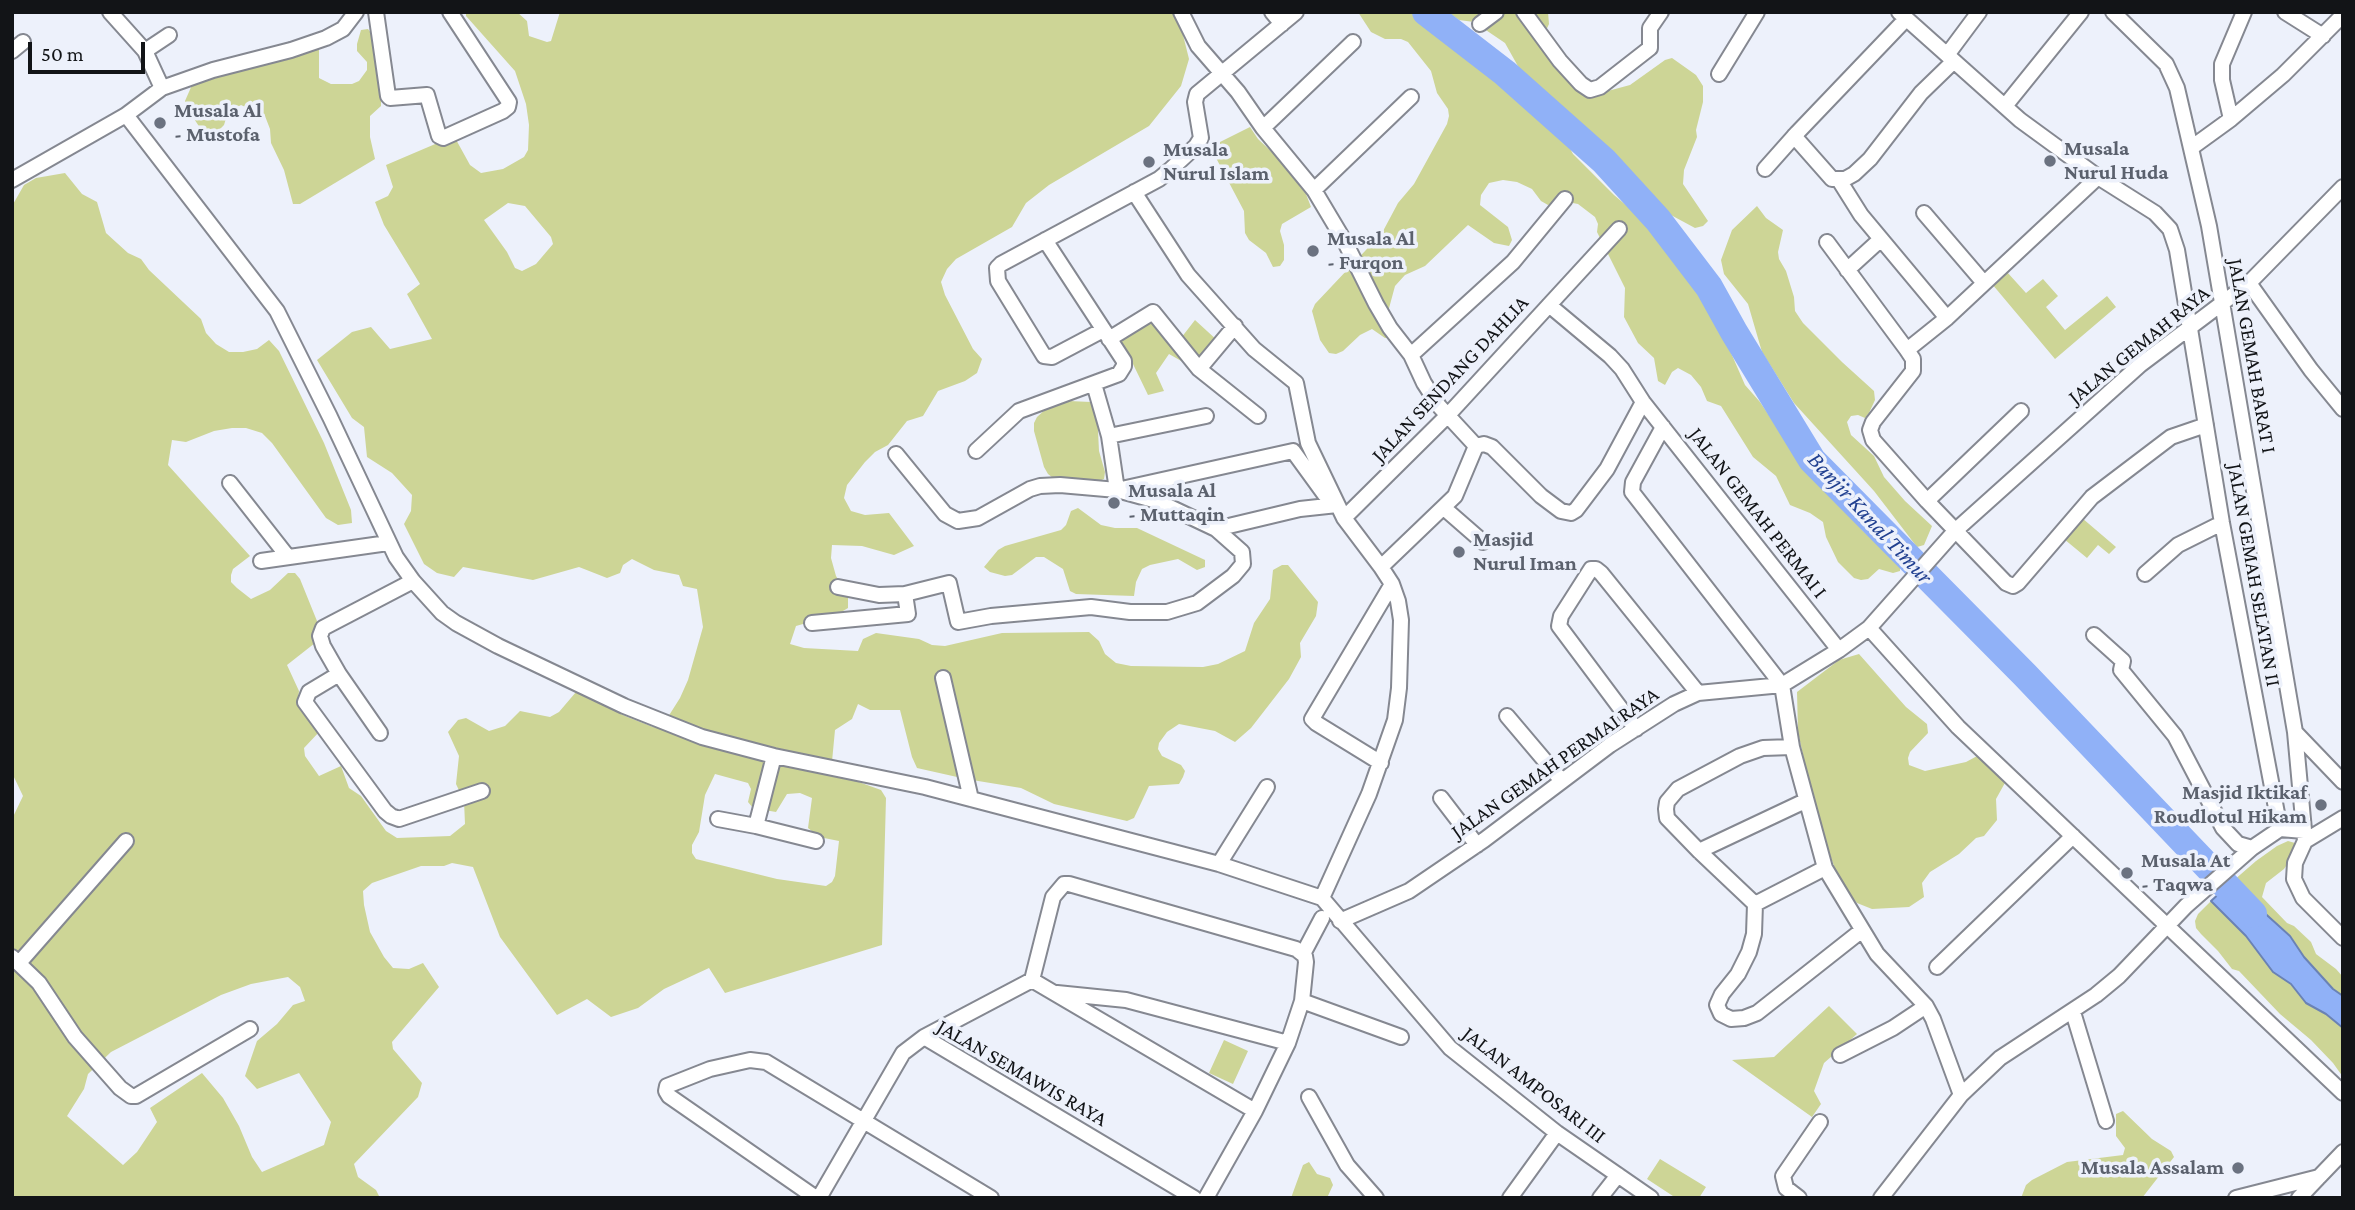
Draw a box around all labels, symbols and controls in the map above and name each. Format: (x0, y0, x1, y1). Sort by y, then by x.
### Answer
scale bar (32, 28, 149, 72)
text: 50 m (41, 42, 84, 66)
place label: Musala Al - Mustofa (174, 98, 262, 148)
marker: Musala Al - Mustofa (152, 115, 168, 131)
place label: Musala Nurul Huda (2064, 136, 2169, 186)
place label: Musala Nurul Islam (1163, 137, 1269, 187)
marker: Musala Nurul Huda (2042, 153, 2058, 169)
marker: Musala Nurul Islam (1141, 154, 1157, 170)
place label: Musala Al - Furqon (1327, 226, 1415, 276)
marker: Musala Al - Furqon (1305, 243, 1321, 259)
street label: JALAN GEMAH BARAT I (2222, 257, 2282, 455)
street label: JALAN GEMAH RAYA (2063, 280, 2215, 410)
street label: JALAN SENDANG DAHLIA (1366, 290, 1534, 468)
street label: JALAN GEMAH PERMAI I (1684, 423, 1832, 603)
water label: Banjir Kanal Timur (1802, 446, 1938, 590)
street label: JALAN GEMAH SELATAN II (2222, 461, 2286, 689)
place label: Musala Al - Muttaqin (1128, 478, 1225, 528)
marker: Musala Al - Muttaqin (1106, 495, 1122, 511)
place label: Masjid Nurul Iman (1473, 527, 1577, 577)
marker: Masjid Nurul Iman (1451, 544, 1467, 560)
street label: JALAN GEMAH PERMAI RAYA (1446, 682, 1664, 844)
place label: Masjid Iktikaf Roudlotul Hikam (2154, 780, 2307, 830)
marker: Masjid Iktikaf Roudlotul Hikam (2313, 797, 2329, 813)
place label: Musala At - Taqwa (2141, 848, 2230, 898)
marker: Musala At - Taqwa (2119, 865, 2135, 881)
street label: JALAN SEMAWIS RAYA (932, 1014, 1112, 1132)
street label: JALAN AMPOSARI III (1457, 1021, 1611, 1149)
place label: Musala Assalam (2081, 1155, 2224, 1181)
marker: Musala Assalam (2230, 1160, 2246, 1176)

